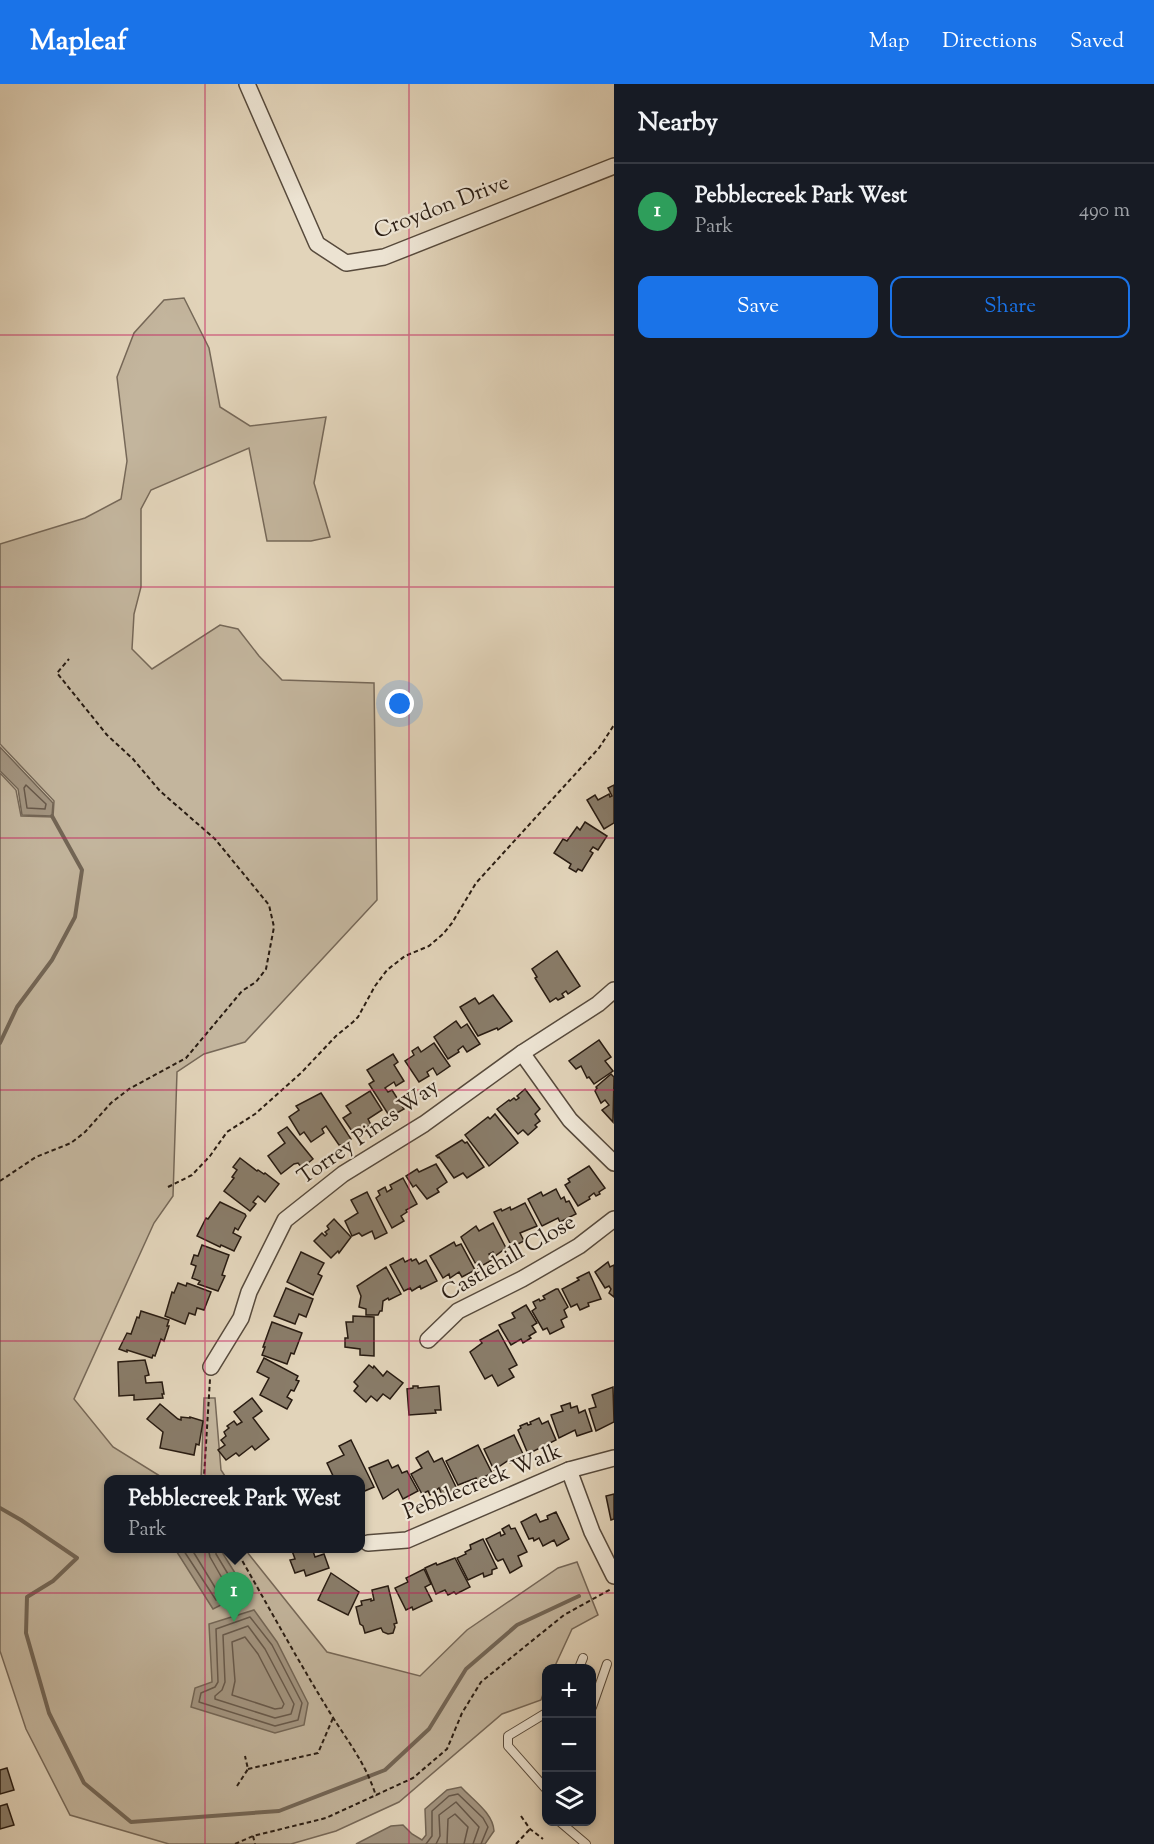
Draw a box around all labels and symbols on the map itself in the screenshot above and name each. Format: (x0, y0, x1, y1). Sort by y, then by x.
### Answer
street label: Croydon Drive (370, 168, 514, 248)
your location (385, 689, 414, 718)
street label: Torrey Pines Way (292, 1072, 446, 1194)
street label: Castlehill Close (436, 1208, 582, 1310)
street label: Pebblecreek Walk (399, 1437, 567, 1529)
pin: 1 (214, 1572, 254, 1622)

